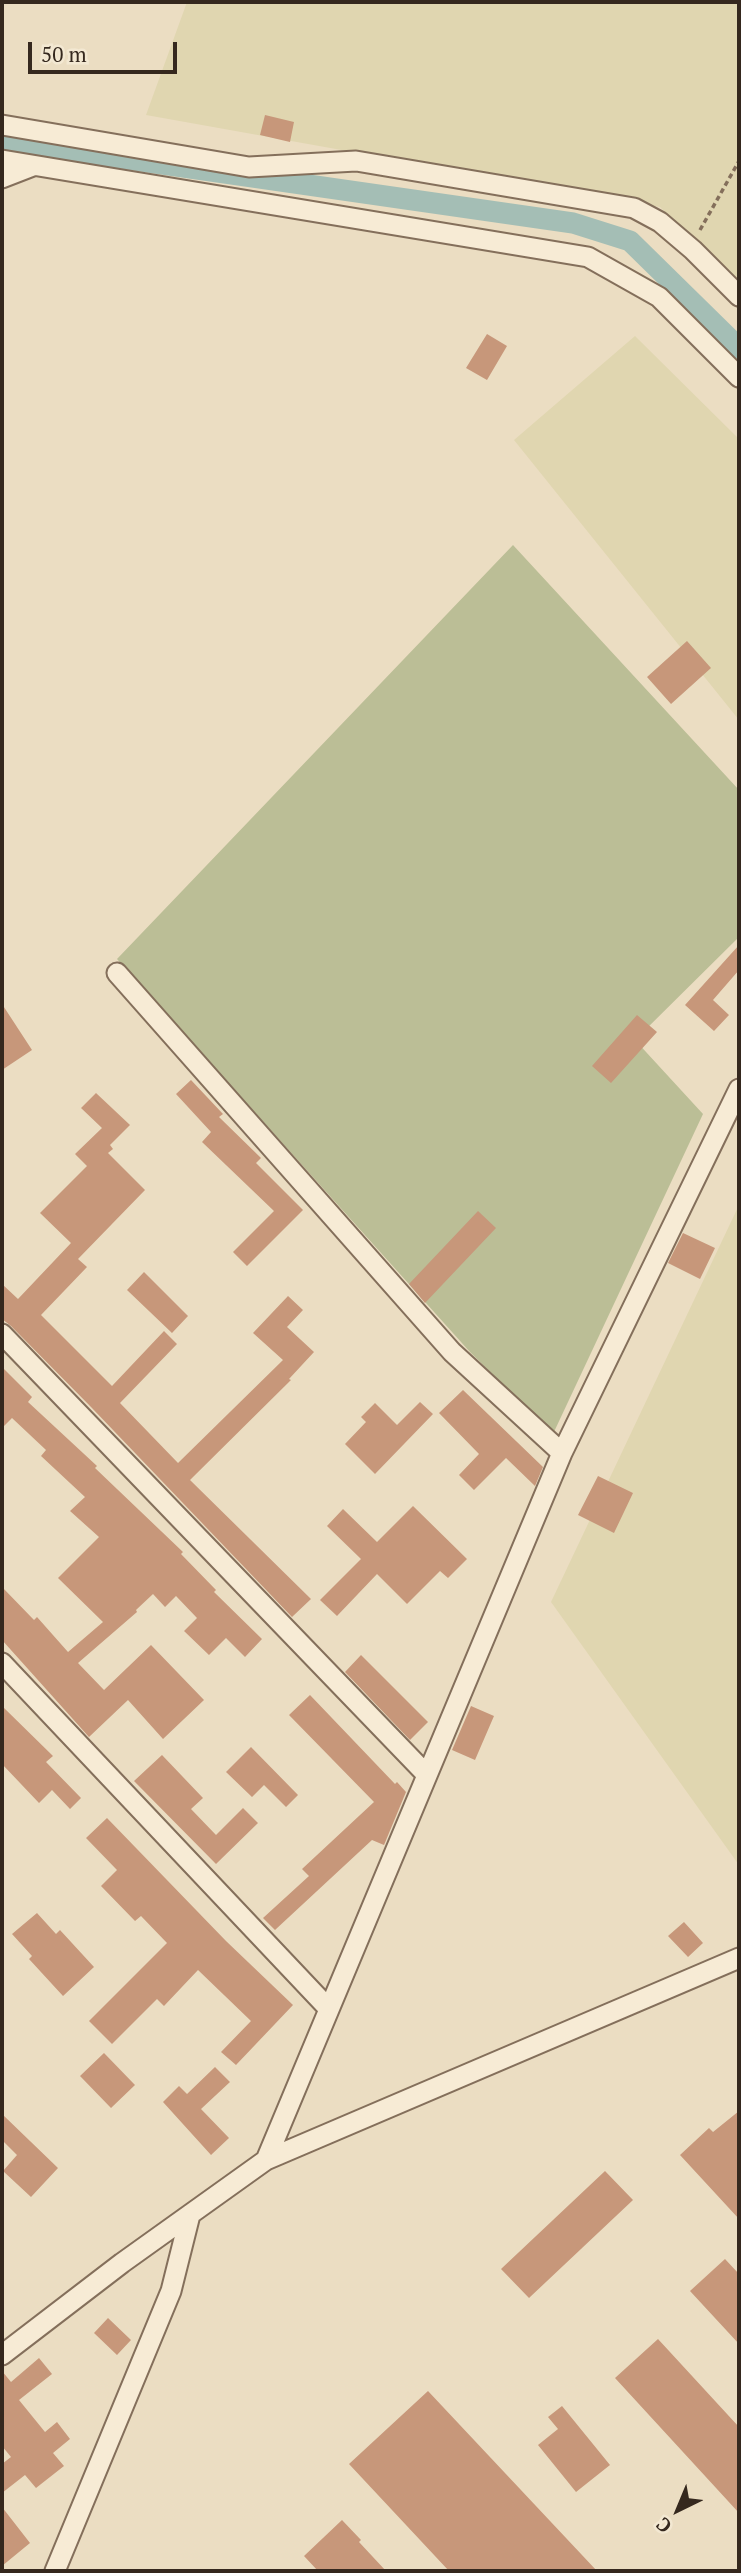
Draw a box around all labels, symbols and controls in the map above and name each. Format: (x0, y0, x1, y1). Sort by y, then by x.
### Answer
scale bar (32, 28, 180, 72)
text: 50 m (41, 40, 87, 68)
north arrow (643, 2475, 713, 2545)
text: С (650, 2512, 676, 2539)

